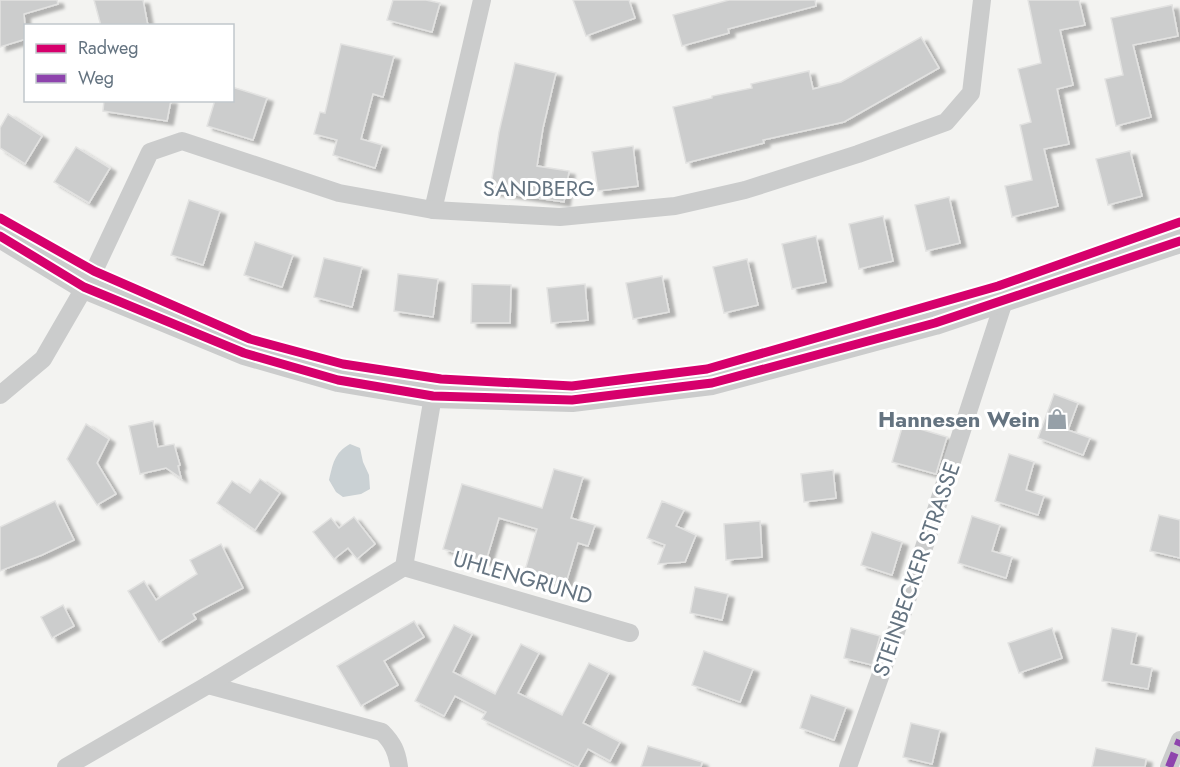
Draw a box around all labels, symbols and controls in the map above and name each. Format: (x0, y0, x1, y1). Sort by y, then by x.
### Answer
legend (24, 24, 234, 102)
text: Radweg (78, 35, 139, 61)
text: Weg (78, 65, 114, 91)
street label: SANDBERG (483, 172, 595, 204)
place label: Hannesen Wein (878, 403, 1040, 435)
shop icon: Hannesen Wein (1045, 407, 1069, 431)
street label: STEINBECKER STRASSE (864, 457, 968, 681)
street label: UHLENGRUND (450, 542, 597, 612)

